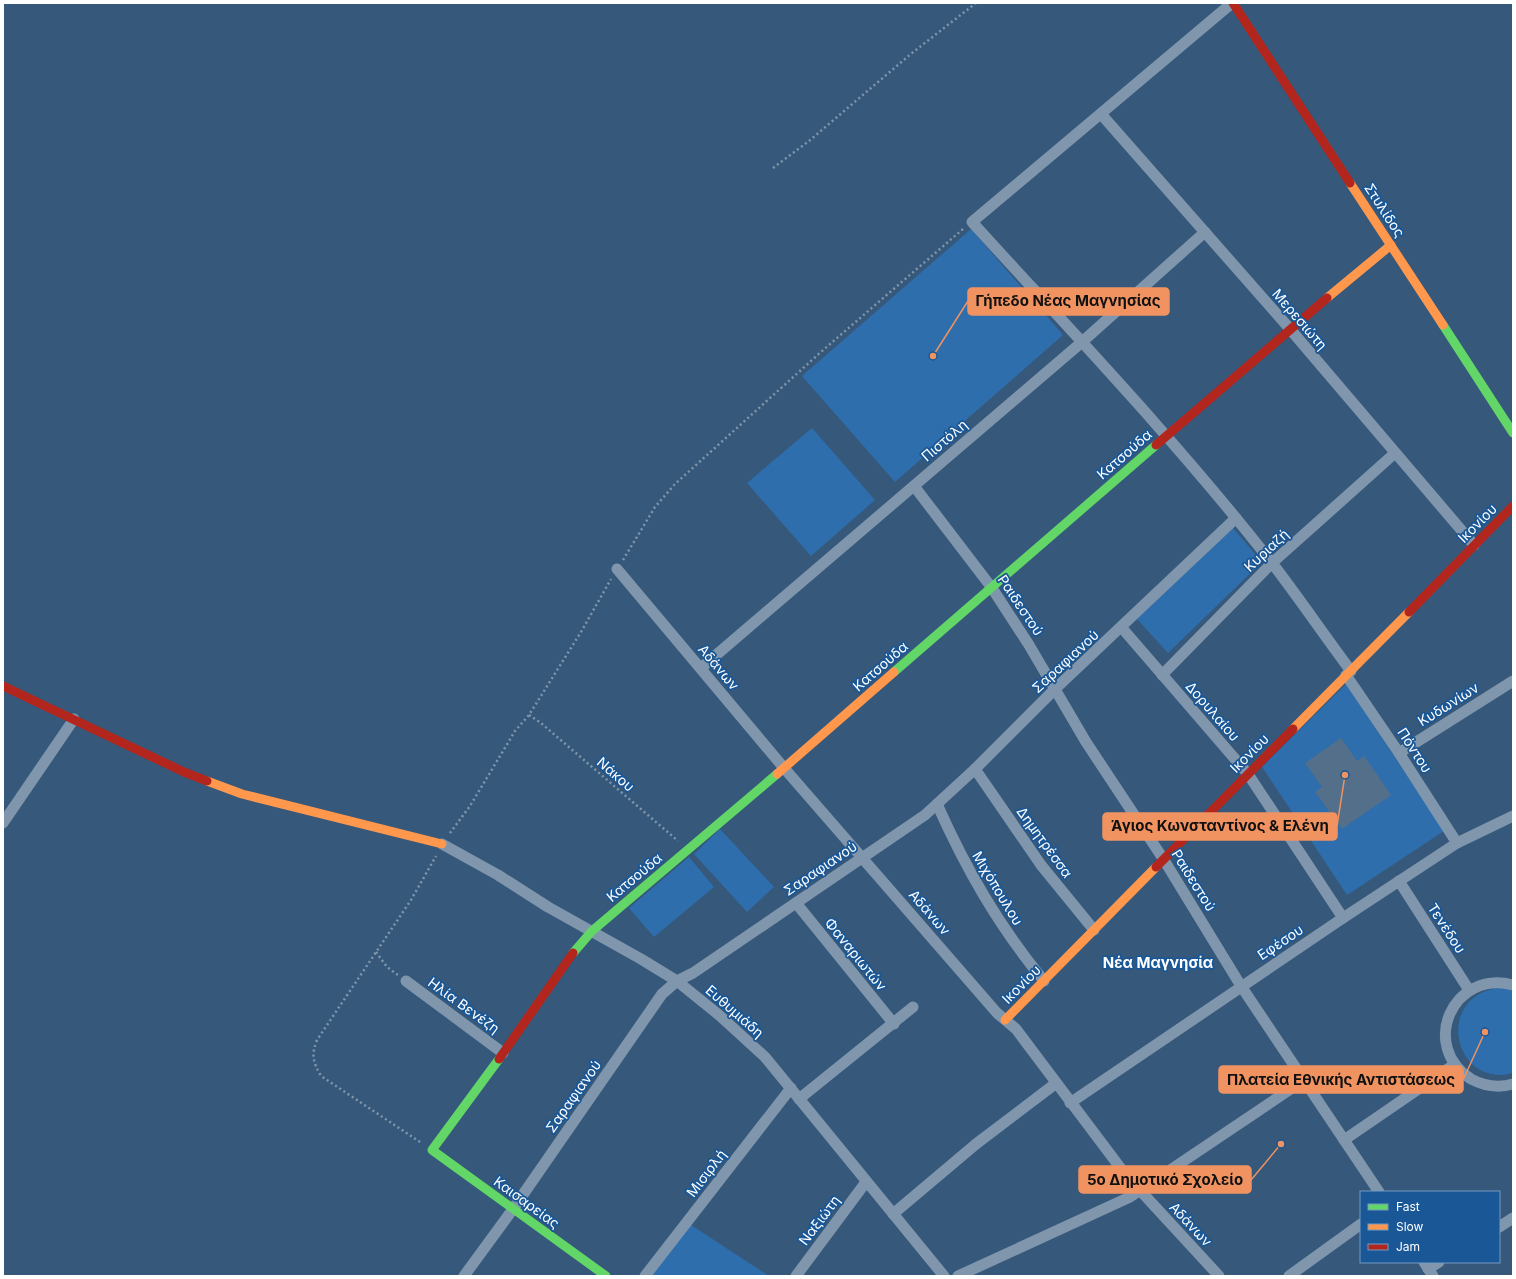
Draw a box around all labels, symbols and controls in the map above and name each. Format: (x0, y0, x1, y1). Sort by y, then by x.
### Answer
street label: Στυλίδος (1361, 180, 1409, 240)
street label: Μερεσιώτη (1269, 285, 1331, 353)
callout: Γήπεδο Νέας Μαγνησίας (968, 288, 1169, 315)
text: Γήπεδο Νέας Μαγνησίας (975, 291, 1161, 310)
street label: Πιστόλη (918, 415, 970, 465)
street label: Κατσούδα (1093, 426, 1155, 482)
street label: Ικονίου (1454, 500, 1500, 546)
street label: Κυριαζή (1240, 525, 1292, 575)
street label: Ραιδεστού (994, 571, 1048, 639)
street label: Σαραφιανού (1028, 626, 1102, 696)
street label: Κατσούδα (849, 638, 911, 694)
street label: Αδάνων (695, 641, 743, 693)
street label: Δορυλαίου (1183, 678, 1243, 744)
street label: Κυδωνίων (1414, 679, 1482, 729)
street label: Πόντου (1394, 724, 1436, 776)
street label: Ικονίου (1226, 730, 1272, 776)
street label: Νάκου (594, 753, 638, 795)
street label: Δημητρέσσα (1014, 803, 1076, 881)
callout: Άγιος Κωνσταντίνος & Ελένη (1103, 813, 1337, 840)
text: Άγιος Κωνσταντίνος & Ελένη (1111, 816, 1329, 835)
street label: Σαραφιανού (780, 837, 860, 899)
street label: Ραιδεστού (1168, 846, 1220, 914)
street label: Μιχόπουλου (969, 848, 1027, 928)
street label: Κατσούδα (603, 849, 665, 905)
street label: Αδάνων (906, 886, 954, 938)
street label: Τενέδου (1425, 900, 1469, 956)
street label: Φαναριωτών (822, 914, 890, 994)
street label: Εφέσου (1254, 921, 1306, 963)
district label: Νέα Μαγνησία (1103, 953, 1213, 972)
street label: Ικονίου (998, 961, 1044, 1007)
street label: Ηλία Βενέζη (425, 973, 503, 1037)
street label: Ευθυμιάδη (702, 981, 768, 1041)
street label: Σαραφιανού (542, 1056, 604, 1136)
callout: Πλατεία Εθνικής Αντιστάσεως (1219, 1066, 1463, 1093)
text: Πλατεία Εθνικής Αντιστάσεως (1227, 1070, 1455, 1089)
street label: Μισιρλή (683, 1146, 729, 1200)
callout: 5ο Δημοτικό Σχολείο (1079, 1166, 1251, 1193)
text: 5ο Δημοτικό Σχολείο (1087, 1170, 1243, 1189)
street label: Καισαρείας (491, 1172, 563, 1232)
legend (1360, 1191, 1500, 1263)
street label: Ναξιώτη (795, 1192, 843, 1248)
street label: Αδάνων (1166, 1198, 1216, 1250)
text: Fast (1396, 1199, 1420, 1214)
text: Slow (1396, 1219, 1424, 1234)
text: Jam (1396, 1239, 1420, 1254)

